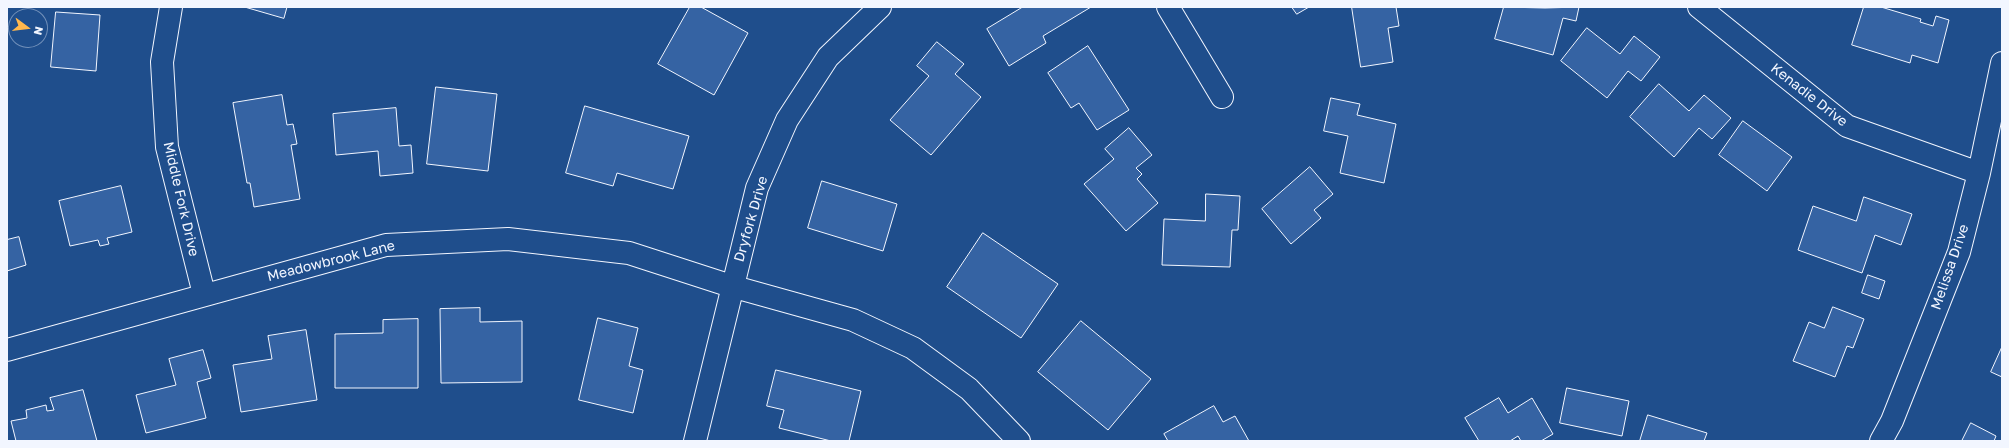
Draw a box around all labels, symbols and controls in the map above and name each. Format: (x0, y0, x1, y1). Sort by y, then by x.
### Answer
north arrow (8, 8, 48, 48)
text: N (32, 25, 46, 37)
street label: Kenadie Drive (1767, 60, 1851, 130)
street label: Middle Fork Drive (160, 140, 202, 258)
street label: Dryfork Drive (731, 174, 771, 264)
street label: Melissa Drive (1928, 222, 1972, 312)
street label: Meadowbrook Lane (265, 237, 397, 285)

